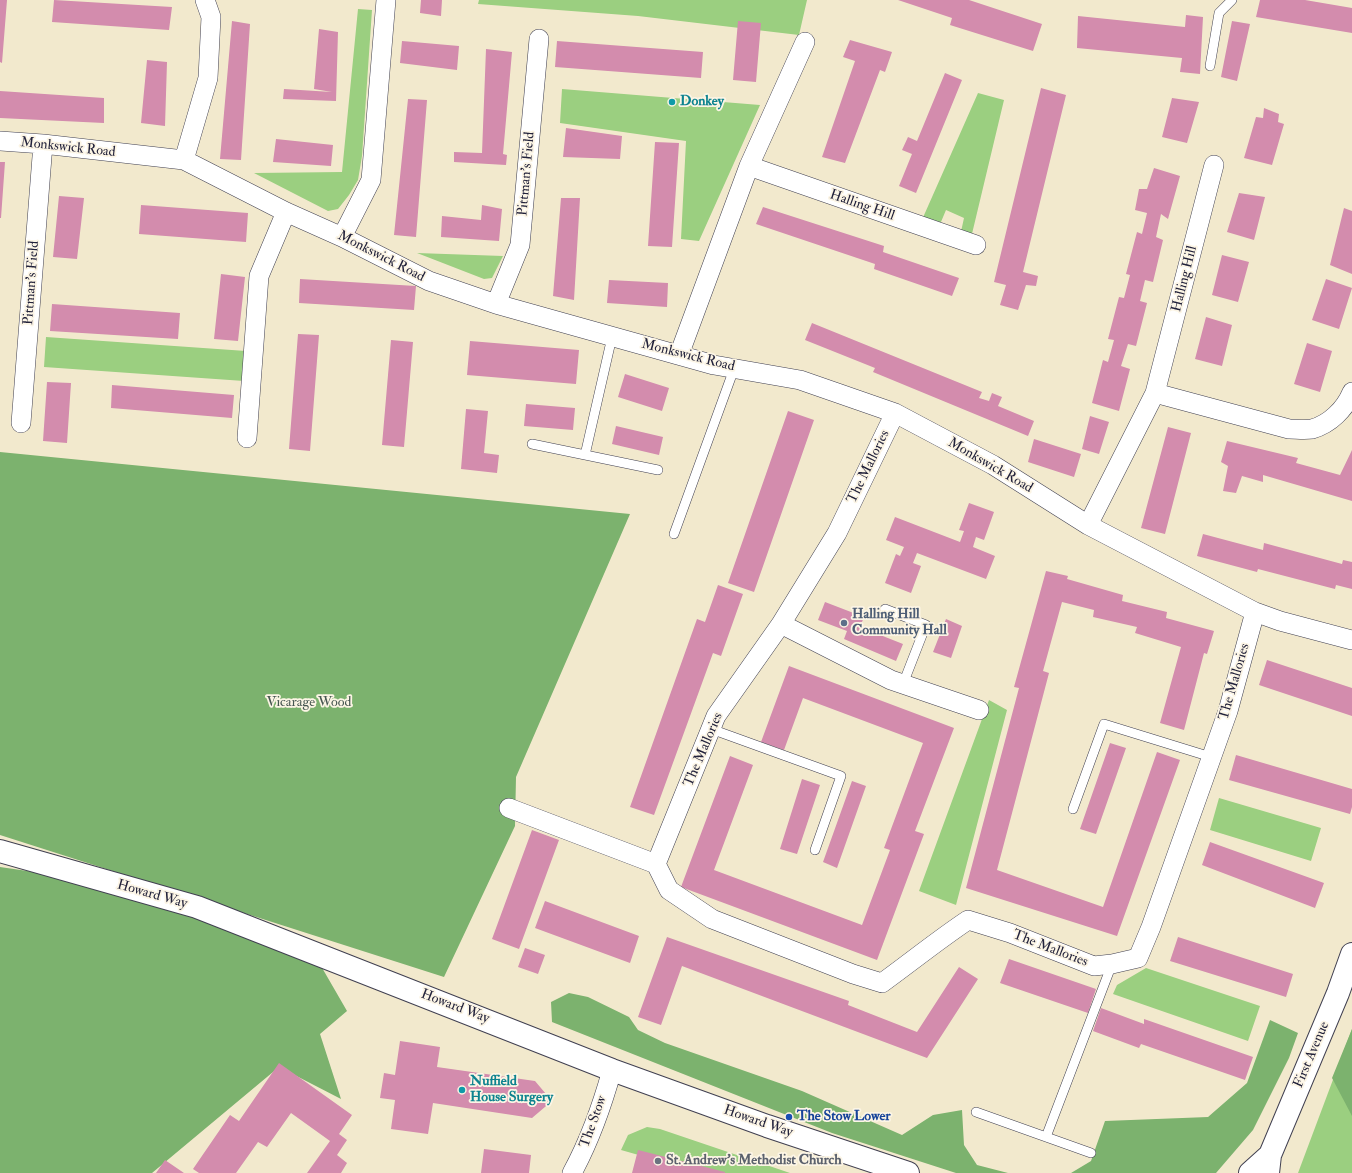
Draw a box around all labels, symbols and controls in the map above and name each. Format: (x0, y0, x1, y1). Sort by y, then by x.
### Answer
place label: Donkey (680, 94, 724, 110)
marker: Donkey (667, 97, 677, 107)
street label: Pittman's Field (515, 131, 539, 217)
street label: Monkswick Road (20, 135, 116, 161)
street label: Halling Hill (827, 187, 897, 225)
street label: Monkswick Road (335, 228, 427, 286)
street label: Pittman's Field (21, 240, 43, 326)
street label: Halling Hill (1169, 244, 1201, 314)
street label: Monkswick Road (640, 336, 736, 376)
street label: The Mallories (844, 428, 894, 506)
street label: Monkswick Road (944, 435, 1036, 497)
place label: Halling Hill Community Hall (852, 607, 947, 640)
marker: Halling Hill Community Hall (839, 618, 849, 628)
street label: The Mallories (1216, 642, 1254, 722)
park label: Vicarage Wood (267, 695, 351, 711)
street label: The Mallories (681, 710, 727, 790)
street label: Howard Way (115, 877, 189, 913)
street label: The Mallories (1010, 927, 1090, 971)
street label: Howard Way (418, 986, 492, 1028)
street label: First Avenue (1291, 1019, 1333, 1091)
place label: Nuffield House Surgery (470, 1074, 553, 1106)
marker: Nuffield House Surgery (457, 1085, 467, 1095)
street label: The Stow (577, 1094, 611, 1150)
street label: Howard Way (721, 1102, 795, 1142)
place label: The Stow Lower (797, 1109, 891, 1125)
marker: The Stow Lower (784, 1112, 794, 1122)
place label: St. Andrew's Methodist Church (666, 1153, 842, 1169)
marker: St. Andrew's Methodist Church (653, 1156, 663, 1166)

